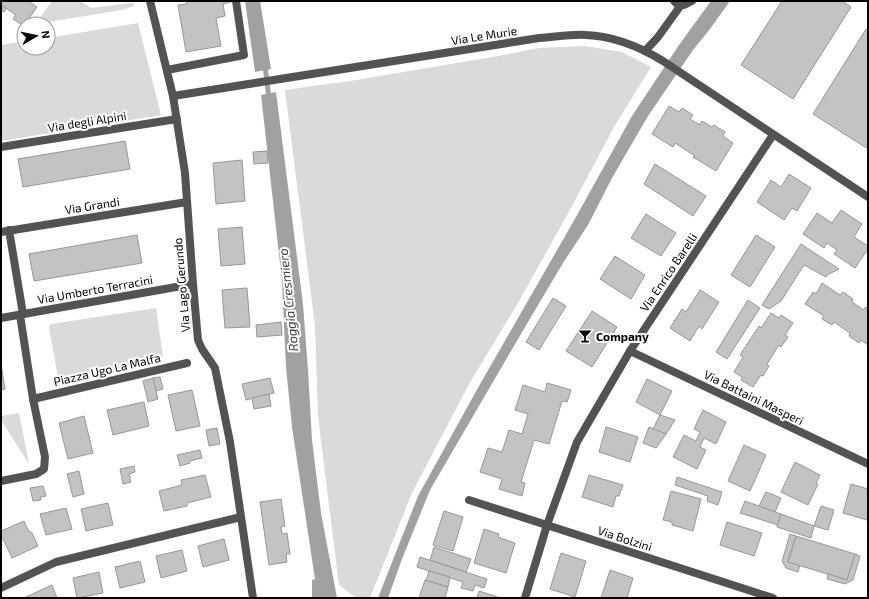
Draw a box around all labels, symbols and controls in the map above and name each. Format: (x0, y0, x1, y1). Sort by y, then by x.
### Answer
north arrow (16, 16, 56, 56)
street label: Via Le Murie (450, 23, 518, 47)
text: N (39, 29, 53, 39)
street label: Via degli Alpini (47, 108, 127, 134)
street label: Via Grandi (64, 194, 120, 216)
street label: Via Enrico Barelli (637, 230, 699, 314)
street label: Via Lago Gerundo (170, 237, 192, 333)
water label: Roggia Cresmiero (275, 248, 301, 352)
street label: Via Umberto Terracini (36, 272, 154, 306)
bar icon: Company (577, 328, 593, 344)
place label: Company (596, 329, 649, 344)
street label: Piazza Ugo La Malfa (52, 350, 162, 388)
street label: Via Battaini Masperi (702, 367, 806, 427)
street label: Via Bolzini (596, 523, 654, 553)

